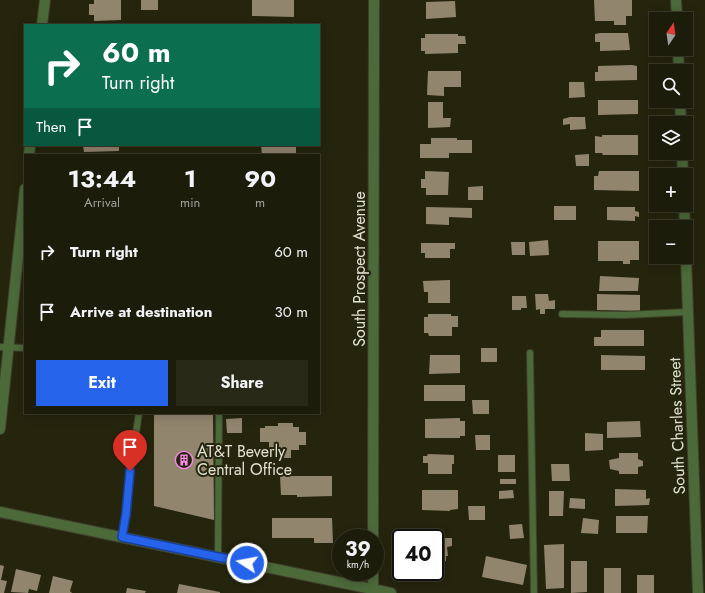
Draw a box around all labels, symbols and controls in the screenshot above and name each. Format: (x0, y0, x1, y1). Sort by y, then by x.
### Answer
north arrow (649, 12, 693, 56)
map controls (649, 12, 693, 264)
text: 60 m (102, 32, 171, 73)
icon: right (36, 40, 88, 92)
button: search (649, 64, 693, 108)
text: Turn right (102, 70, 174, 96)
text: Then (36, 116, 66, 138)
icon: arrive (74, 116, 96, 138)
button: layers (649, 116, 693, 160)
text: 13:44 (68, 161, 136, 196)
text: 1 (184, 161, 196, 196)
text: 90 (244, 161, 276, 196)
button: + (649, 168, 693, 212)
street label: South Prospect Avenue (348, 191, 371, 347)
text: Arrival (84, 193, 120, 212)
text: min (180, 193, 200, 212)
text: m (255, 193, 265, 212)
button: − (649, 220, 693, 264)
icon: right (36, 241, 58, 263)
text: Turn right (70, 241, 138, 263)
text: 60 m (274, 241, 308, 263)
icon: arrive (36, 301, 58, 323)
text: Arrive at destination (70, 301, 212, 323)
text: 30 m (275, 301, 308, 323)
street label: South Charles Street (663, 357, 691, 495)
button: Exit (36, 360, 168, 406)
button: Share (176, 360, 308, 406)
pin (113, 430, 147, 471)
icon: arrive (119, 436, 141, 458)
place label: AT&T Beverly Central Office (197, 440, 292, 481)
building icon: AT&T Beverly Central Office (174, 450, 194, 470)
speed limit sign: 40 (392, 529, 444, 581)
text: 39 (345, 535, 371, 564)
position arrow (226, 542, 268, 584)
text: km/h (347, 557, 369, 572)

